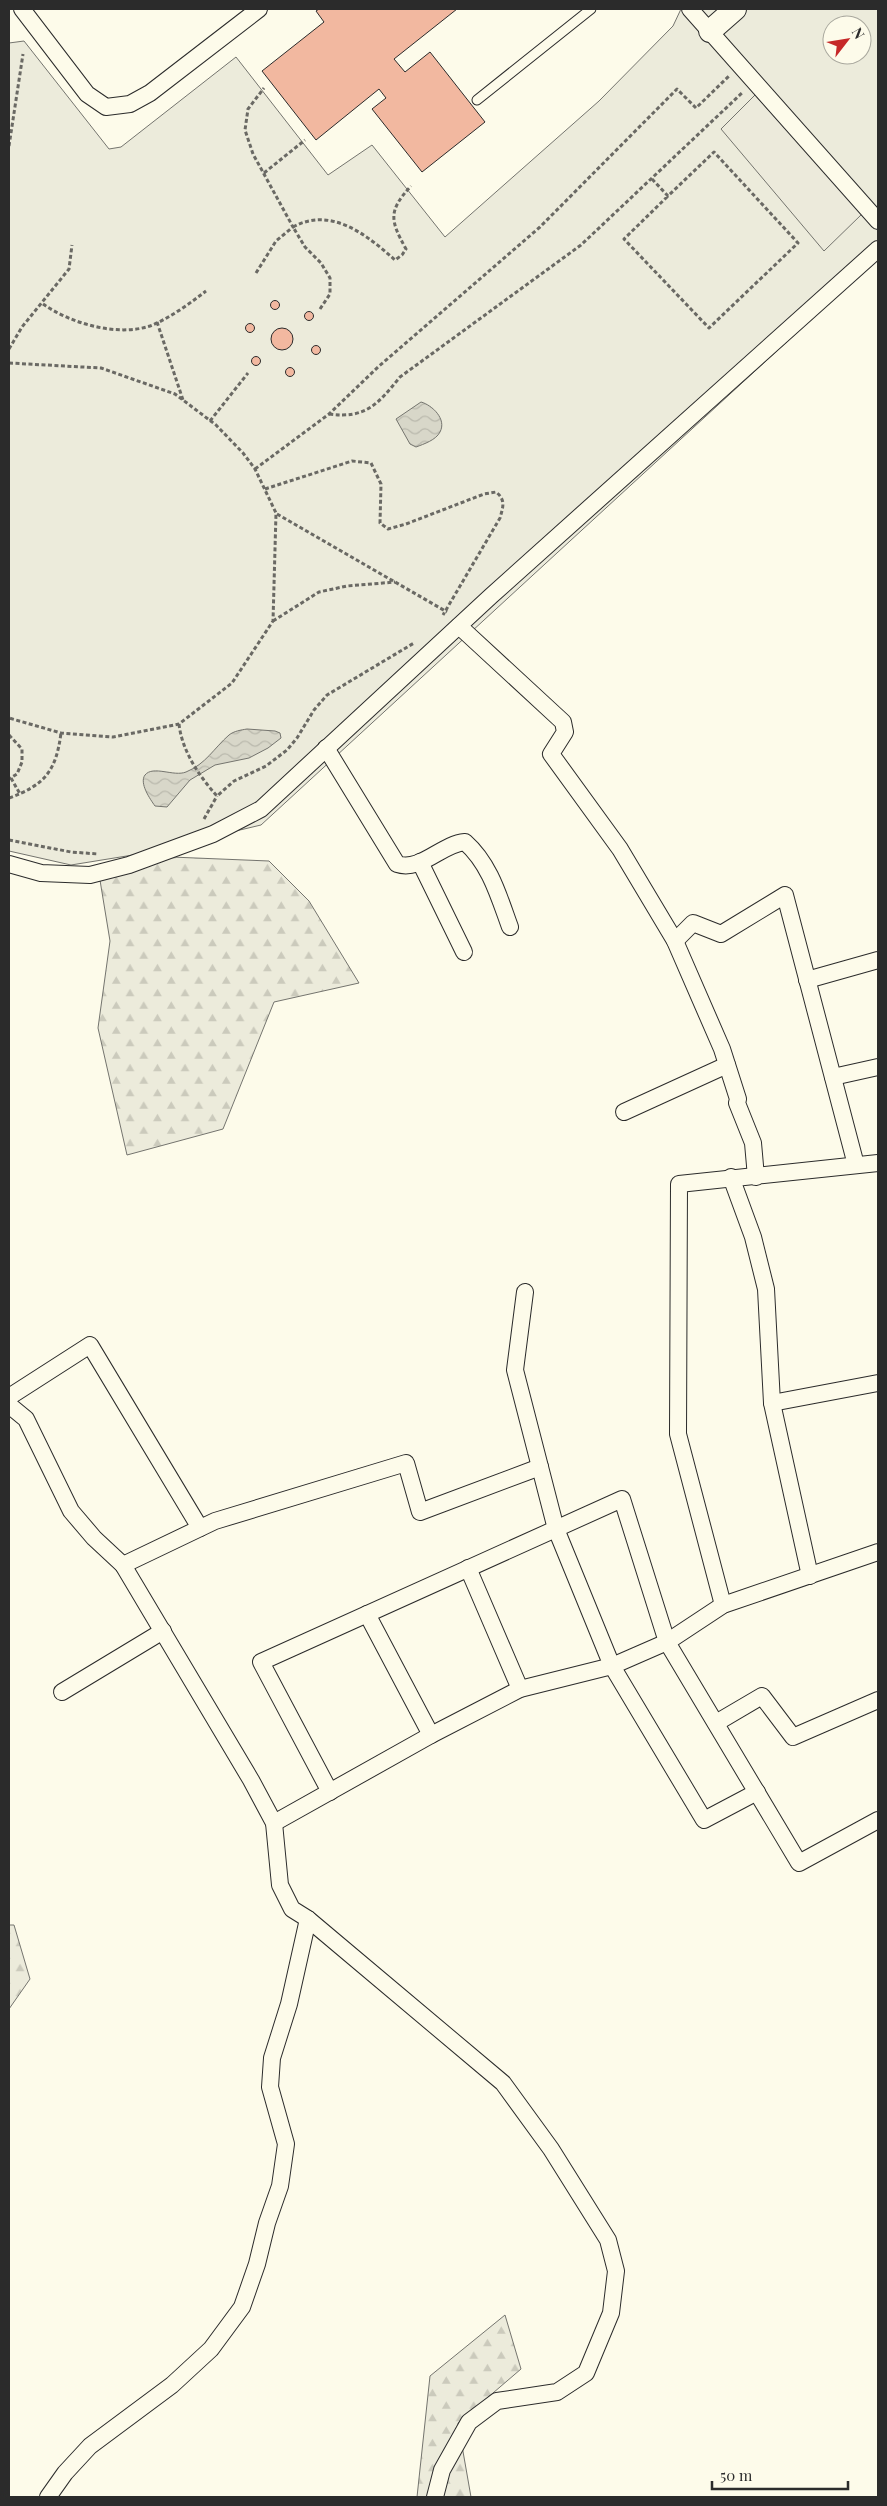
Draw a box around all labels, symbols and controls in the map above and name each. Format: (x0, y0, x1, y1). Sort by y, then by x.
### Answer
north arrow (822, 15, 872, 65)
text: N (848, 24, 869, 42)
scale bar (712, 2458, 848, 2490)
text: 50 m (720, 2465, 753, 2485)

